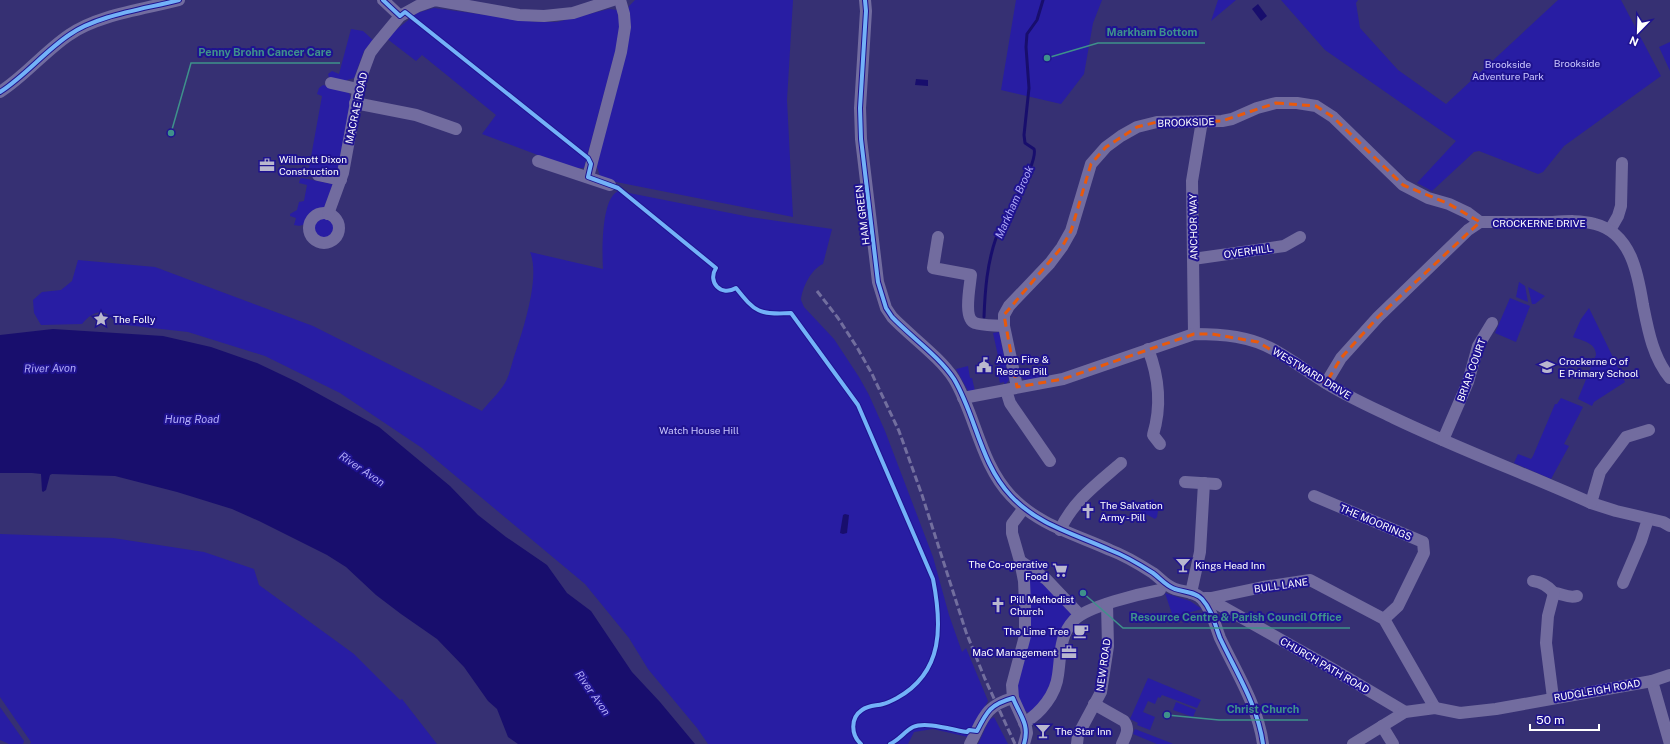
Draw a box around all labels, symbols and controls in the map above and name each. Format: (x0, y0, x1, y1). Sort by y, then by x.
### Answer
north arrow (1618, 12, 1658, 52)
callout: Markham Bottom (1098, 20, 1205, 43)
text: Markham Bottom (1107, 26, 1198, 38)
text: N (1628, 34, 1640, 48)
callout: Penny Brohn Cancer Care (191, 40, 340, 63)
text: Penny Brohn Cancer Care (198, 46, 332, 58)
park label: Brookside (1554, 57, 1601, 69)
park label: Brookside Adventure Park (1472, 58, 1544, 82)
street label: MACRAE ROAD (343, 71, 369, 145)
street label: BROOKSIDE (1157, 115, 1215, 129)
place label: Willmott Dixon Construction (279, 153, 347, 177)
office icon: Willmott Dixon Construction (258, 156, 276, 174)
water label: Markham Brook (993, 164, 1035, 240)
street label: HAM GREEN (852, 184, 872, 246)
street label: ANCHOR WAY (1186, 194, 1200, 260)
street label: CROCKERNE DRIVE (1492, 217, 1586, 229)
street label: OVERHILL (1223, 242, 1273, 260)
place icon: The Folly (92, 310, 110, 328)
place label: The Folly (113, 313, 156, 325)
street label: BRIAR COURT (1454, 337, 1488, 403)
street label: WESTWARD DRIVE (1270, 345, 1354, 401)
place label: Avon Fire & Rescue Pill (996, 353, 1049, 377)
place label: Crockerne C of E Primary School (1559, 355, 1639, 379)
public building icon: Avon Fire & Rescue Pill (975, 356, 993, 374)
school or university icon: Crockerne C of E Primary School (1538, 358, 1556, 376)
water label: River Avon (24, 362, 76, 374)
water label: Hung Road (165, 413, 220, 425)
park label: Watch House Hill (659, 424, 739, 436)
water label: River Avon (337, 450, 387, 488)
place label: The Salvation Army - Pill (1100, 499, 1163, 523)
street label: THE MOORINGS (1338, 501, 1414, 543)
church icon: The Salvation Army - Pill (1079, 502, 1097, 520)
bar icon: Kings Head Inn (1174, 556, 1192, 574)
place label: The Co-operative Food (969, 558, 1048, 582)
place label: Kings Head Inn (1195, 559, 1265, 571)
supermarket icon: The Co-operative Food (1051, 561, 1069, 579)
street label: BULL LANE (1253, 575, 1309, 595)
place label: Pill Methodist Church (1010, 593, 1074, 617)
church icon: Pill Methodist Church (989, 596, 1007, 614)
callout: Resource Centre & Parish Council Office (1123, 605, 1350, 628)
text: Resource Centre & Parish Council Office (1130, 611, 1342, 623)
cafe icon: The Lime Tree (1072, 622, 1090, 640)
place label: The Lime Tree (1004, 625, 1069, 637)
street label: CHURCH PATH ROAD (1278, 635, 1372, 695)
street label: NEW ROAD (1093, 638, 1113, 692)
office icon: MaC Management (1060, 643, 1078, 661)
place label: MaC Management (972, 646, 1057, 658)
water label: River Avon (573, 668, 613, 718)
street label: RUDGLEIGH ROAD (1553, 676, 1641, 704)
callout: Christ Church (1219, 697, 1308, 720)
text: Christ Church (1227, 703, 1299, 715)
scale bar (1530, 706, 1599, 732)
text: 50 m (1536, 713, 1564, 727)
bar icon: The Star Inn (1034, 722, 1052, 740)
place label: The Star Inn (1055, 725, 1112, 737)

